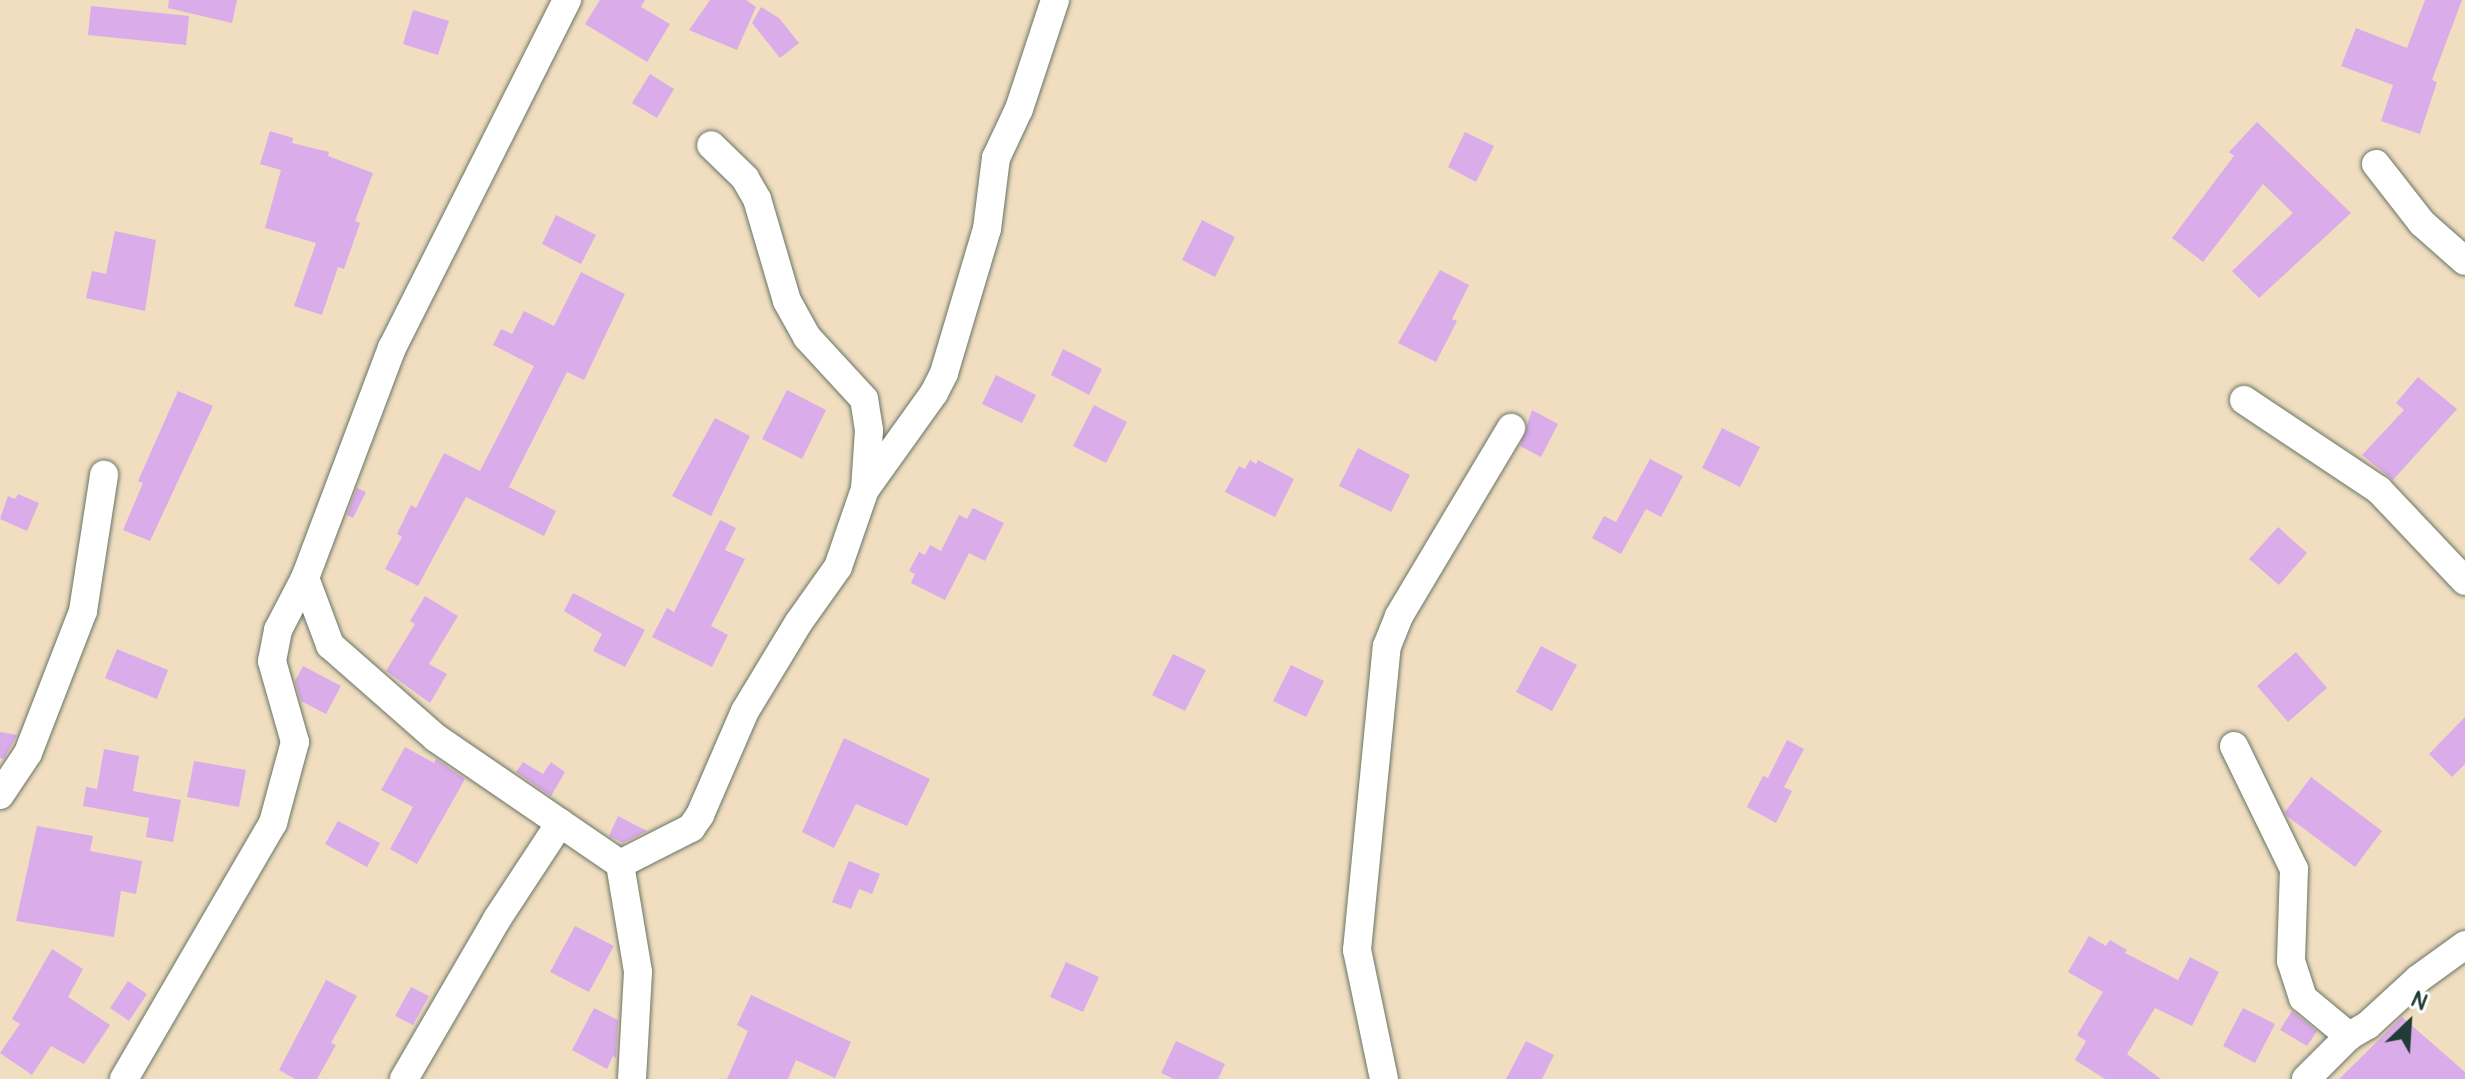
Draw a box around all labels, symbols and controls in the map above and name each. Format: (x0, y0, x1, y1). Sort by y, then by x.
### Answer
north arrow (2369, 983, 2449, 1063)
text: N (2406, 985, 2432, 1017)

